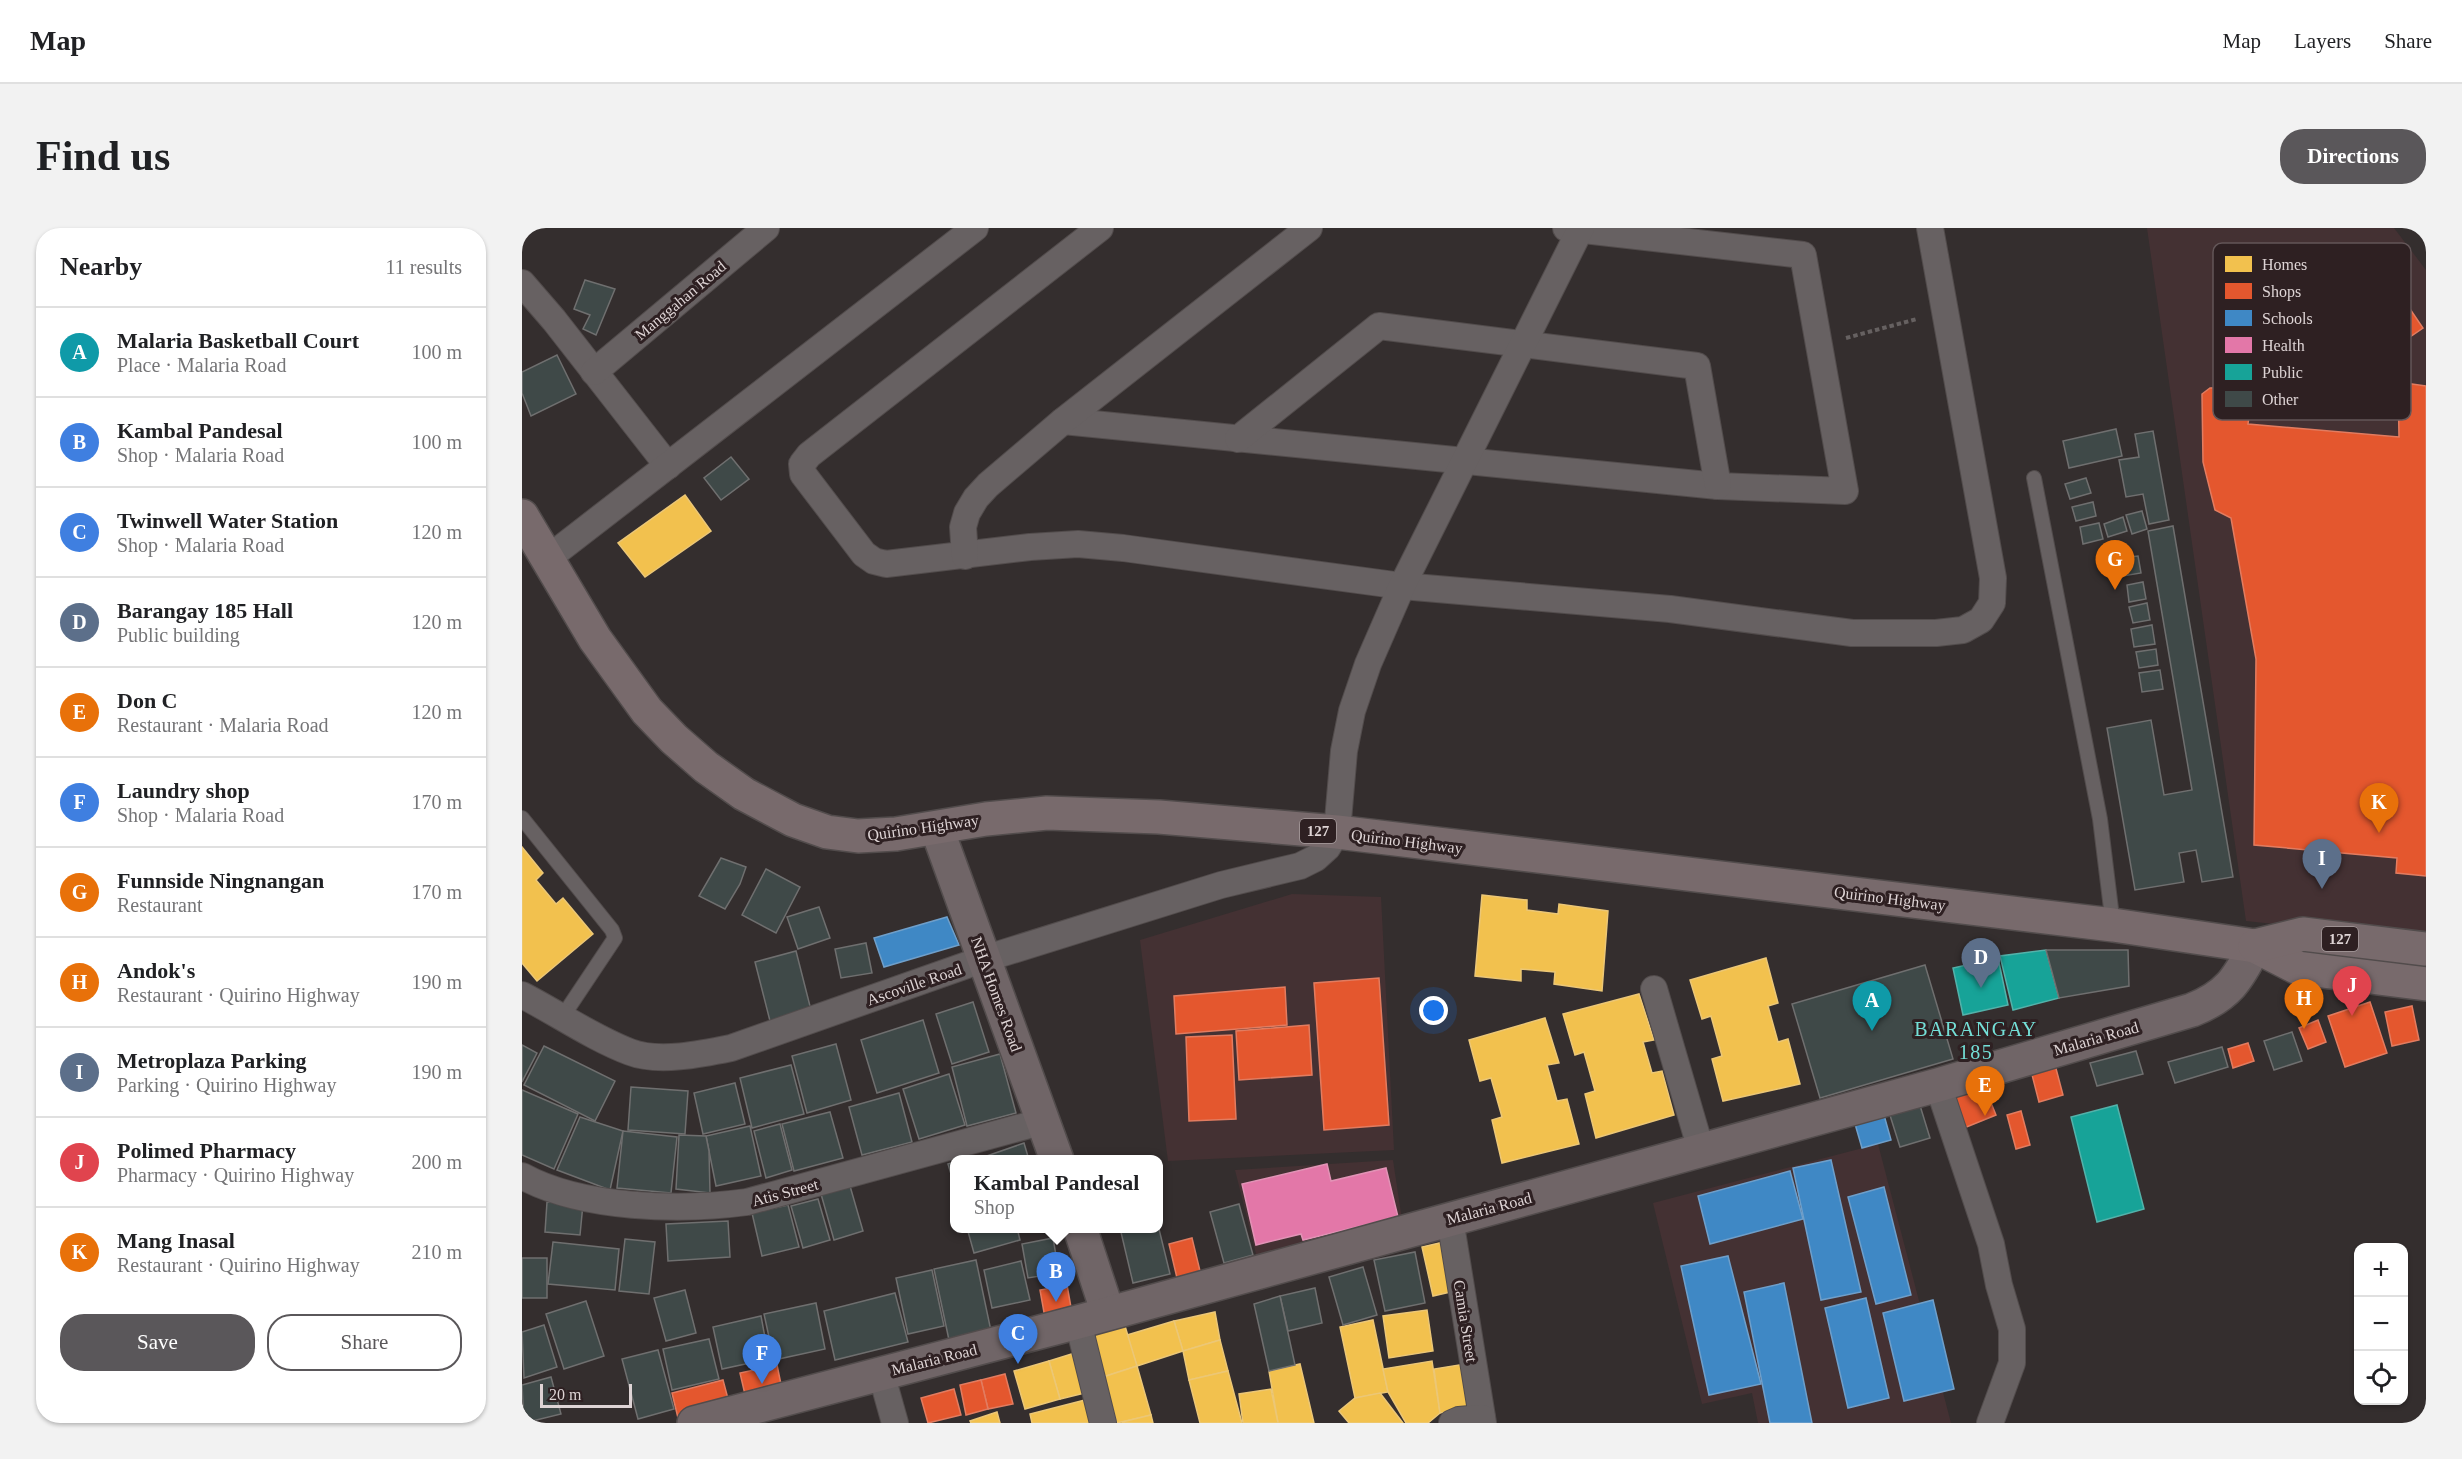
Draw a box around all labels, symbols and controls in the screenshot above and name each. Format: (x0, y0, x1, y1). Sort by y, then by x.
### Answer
text: Map (30, 25, 86, 56)
text: Map (2223, 29, 2261, 53)
text: Layers (2294, 29, 2351, 53)
text: Share (2384, 29, 2432, 53)
button: Directions (2280, 129, 2426, 184)
text: Find us (36, 133, 170, 179)
legend (2213, 243, 2411, 420)
text: Nearby (60, 252, 142, 281)
text: 11 results (386, 256, 462, 278)
text: Homes (2262, 256, 2307, 273)
street label: Manggahan Road (631, 257, 730, 344)
text: Shops (2262, 283, 2301, 301)
text: Schools (2262, 310, 2313, 327)
text: Malaria Basketball Court (117, 328, 359, 353)
text: Health (2262, 337, 2305, 354)
text: A (72, 341, 87, 363)
text: 100 m (411, 341, 462, 363)
text: Place · Malaria Road (117, 354, 286, 376)
text: Public (2262, 364, 2303, 381)
text: Other (2262, 391, 2299, 408)
text: Kambal Pandesal (117, 418, 283, 443)
text: B (73, 431, 86, 453)
text: 100 m (411, 431, 462, 453)
text: Shop · Malaria Road (117, 444, 284, 466)
text: Twinwell Water Station (117, 508, 338, 533)
text: C (72, 521, 87, 543)
text: 120 m (411, 521, 462, 543)
text: Shop · Malaria Road (117, 534, 284, 556)
pin: G (2096, 540, 2134, 590)
text: Barangay 185 Hall (117, 598, 293, 623)
text: D (72, 611, 87, 633)
text: 120 m (411, 611, 462, 633)
text: Public building (117, 624, 240, 646)
text: Don C (117, 688, 178, 713)
text: E (73, 701, 86, 723)
text: 120 m (411, 701, 462, 723)
text: Restaurant · Malaria Road (117, 714, 329, 736)
text: Laundry shop (117, 778, 250, 803)
pin: K (2360, 784, 2398, 833)
text: F (73, 791, 86, 813)
text: 170 m (411, 791, 462, 813)
text: Shop · Malaria Road (117, 804, 284, 826)
street label: Quirino Highway (866, 811, 980, 845)
road number: 127 (1300, 819, 1336, 843)
street label: Quirino Highway (1350, 826, 1464, 858)
pin: I (2302, 840, 2342, 889)
text: Funnside Ningnangan (117, 868, 324, 893)
text: G (72, 881, 87, 903)
text: 170 m (411, 881, 462, 903)
street label: Quirino Highway (1833, 883, 1947, 915)
text: Restaurant (117, 894, 203, 916)
road number: 127 (2322, 927, 2358, 951)
street label: NHA Homes Road (968, 934, 1025, 1054)
pin: D (1962, 938, 2000, 988)
text: Andok's (117, 958, 195, 983)
street label: Ascoville Road (865, 960, 964, 1009)
pin: J (2332, 966, 2372, 1016)
text: H (72, 971, 87, 993)
text: 190 m (411, 971, 462, 993)
pin: H (2284, 980, 2324, 1029)
pin: A (1852, 982, 1892, 1031)
text: Restaurant · Quirino Highway (117, 984, 360, 1006)
your location (1419, 996, 1448, 1025)
district label: BARANGAY 185 (1914, 1018, 2038, 1063)
street label: Malaria Road (2052, 1018, 2141, 1059)
text: Metroplaza Parking (117, 1048, 307, 1073)
text: I (76, 1061, 83, 1083)
text: 190 m (411, 1061, 462, 1083)
pin: E (1966, 1066, 2004, 1116)
text: Parking · Quirino Highway (117, 1074, 336, 1096)
text: Polimed Pharmacy (117, 1138, 296, 1163)
text: J (75, 1151, 85, 1173)
text: 200 m (411, 1151, 462, 1173)
popup (950, 1155, 1163, 1233)
text: Pharmacy · Quirino Highway (117, 1164, 354, 1186)
text: Kambal Pandesal (974, 1170, 1139, 1195)
street label: Atis Street (750, 1175, 821, 1209)
street label: Malaria Road (1445, 1189, 1534, 1228)
text: Shop (974, 1196, 1015, 1218)
text: Mang Inasal (117, 1228, 235, 1253)
text: K (72, 1241, 87, 1263)
text: 210 m (411, 1241, 462, 1263)
map controls (2354, 1243, 2408, 1405)
button: + (2354, 1243, 2408, 1297)
pin: B (1036, 1252, 1076, 1302)
text: Restaurant · Quirino Highway (117, 1254, 360, 1276)
street label: Camia Street (1451, 1279, 1480, 1364)
button: − (2354, 1297, 2408, 1351)
button: Save (60, 1314, 255, 1371)
button: Share (267, 1314, 462, 1371)
pin: C (998, 1314, 1038, 1364)
pin: F (742, 1334, 782, 1384)
street label: Malaria Road (890, 1341, 979, 1378)
button: locate (2354, 1351, 2408, 1405)
scale bar (540, 1381, 632, 1408)
text: 20 m (549, 1386, 581, 1403)

